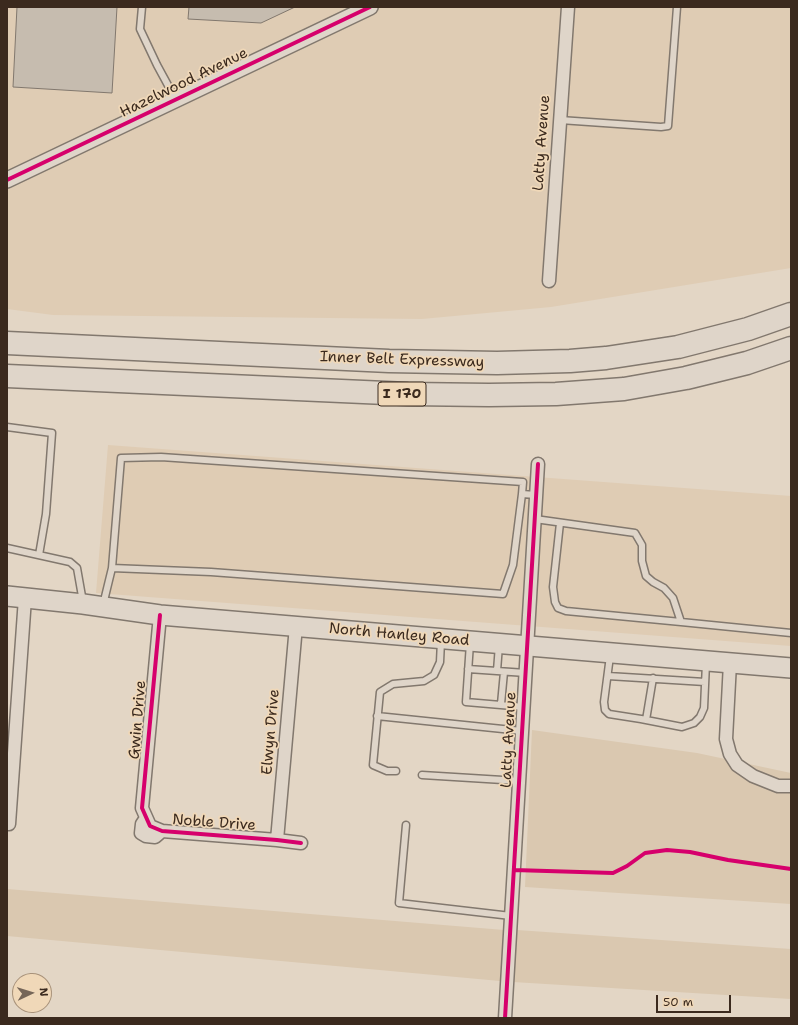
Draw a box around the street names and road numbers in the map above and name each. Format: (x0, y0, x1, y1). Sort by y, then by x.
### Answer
street label: Hazelwood Avenue (117, 44, 251, 122)
street label: Latty Avenue (530, 94, 554, 192)
street label: Inner Belt Expressway (319, 348, 485, 372)
road number: I 170 (378, 382, 426, 406)
street label: North Hanley Road (328, 620, 470, 650)
street label: Gwin Drive (126, 680, 150, 760)
street label: Elwyn Drive (258, 688, 284, 776)
street label: Latty Avenue (497, 691, 521, 789)
street label: Noble Drive (172, 811, 256, 835)

